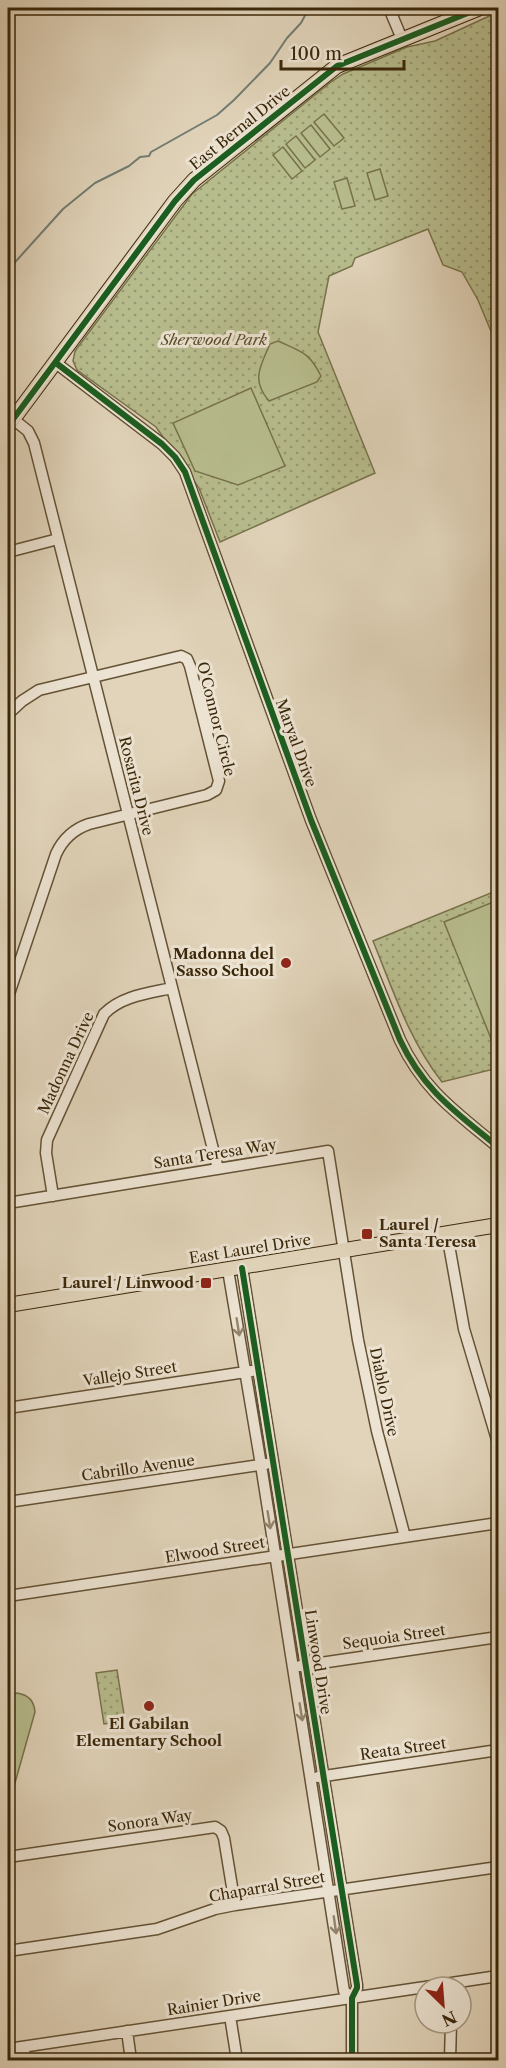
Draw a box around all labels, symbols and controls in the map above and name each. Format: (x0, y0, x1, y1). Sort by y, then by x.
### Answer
scale bar (281, 33, 404, 71)
text: 100 m (290, 43, 342, 65)
street label: East Bernal Drive (186, 81, 294, 174)
park label: Sherwood Park (160, 330, 267, 349)
street label: O'Connor Circle (193, 660, 240, 778)
street label: Maryal Drive (272, 696, 321, 790)
street label: Rosarita Drive (115, 734, 158, 837)
place label: Madonna del Sasso School (173, 944, 274, 980)
marker: Madonna del Sasso School (279, 956, 293, 970)
street label: Madonna Drive (34, 1009, 98, 1117)
street label: Santa Teresa Way (152, 1134, 278, 1173)
place label: Laurel / Santa Teresa (379, 1215, 477, 1251)
marker: Laurel / Santa Teresa (360, 1227, 374, 1241)
street label: East Laurel Drive (188, 1230, 312, 1268)
place label: Laurel / Linwood (62, 1273, 194, 1292)
marker: Laurel / Linwood (199, 1276, 213, 1290)
one-way arrow (233, 1317, 244, 1337)
street label: Diablo Drive (366, 1346, 403, 1438)
street label: Vallejo Street (81, 1357, 179, 1390)
street label: Cabrillo Avenue (80, 1450, 196, 1485)
one-way arrow (264, 1509, 275, 1529)
street label: Elwood Street (164, 1532, 267, 1567)
street label: Linwood Drive (301, 1608, 336, 1716)
street label: Sequoia Street (341, 1620, 447, 1653)
marker: El Gabilan Elementary School (142, 1699, 156, 1713)
one-way arrow (295, 1702, 306, 1722)
place label: El Gabilan Elementary School (76, 1714, 222, 1750)
street label: Reata Street (359, 1733, 448, 1764)
street label: Sonora Way (106, 1805, 194, 1836)
street label: Chaparral Street (207, 1867, 327, 1906)
one-way arrow (329, 1915, 340, 1935)
north arrow (413, 1975, 473, 2035)
street label: Rainier Drive (166, 1986, 262, 2019)
text: N (439, 2007, 460, 2031)

